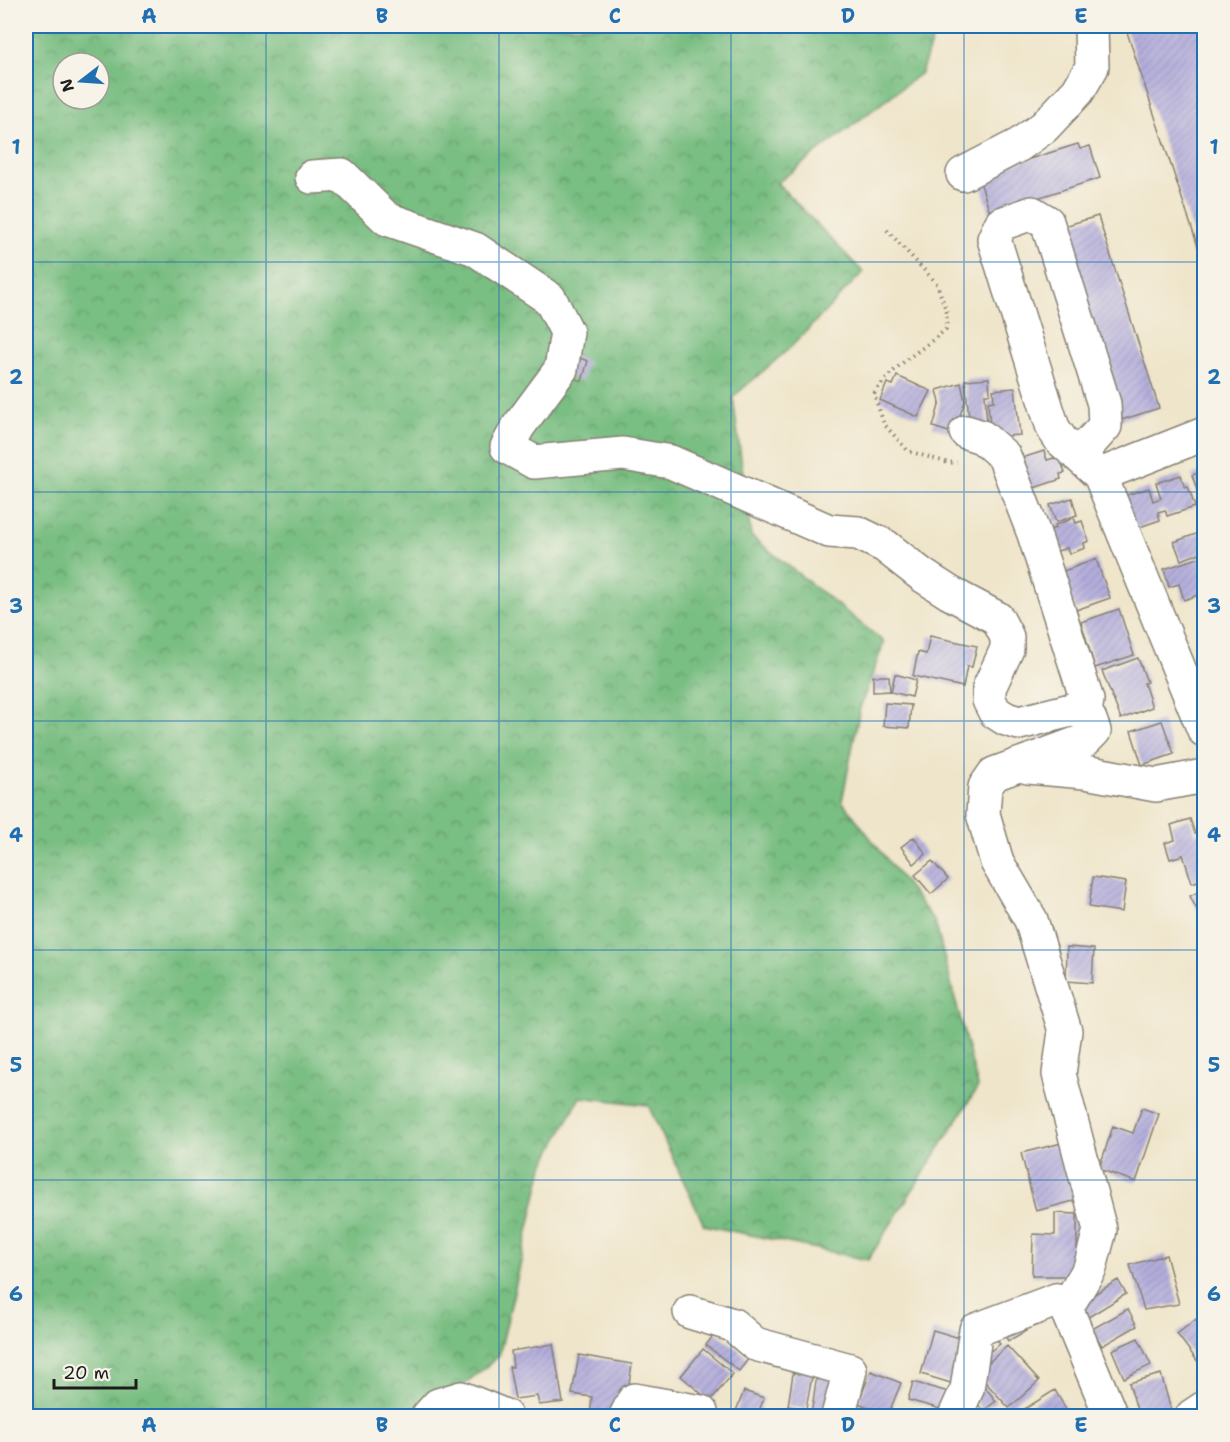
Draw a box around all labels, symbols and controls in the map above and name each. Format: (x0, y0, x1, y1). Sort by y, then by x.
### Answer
text: A (141, 3, 157, 29)
text: B (376, 3, 388, 29)
text: C (609, 3, 621, 29)
text: D (841, 3, 855, 29)
text: E (1074, 3, 1088, 29)
north arrow (51, 51, 111, 111)
text: N (55, 76, 79, 94)
text: 1 (11, 134, 21, 160)
text: 1 (1209, 134, 1219, 160)
text: 2 (9, 364, 23, 390)
text: 2 (1207, 364, 1221, 390)
text: 3 (9, 593, 23, 619)
text: 3 (1207, 593, 1221, 619)
text: 4 (9, 822, 23, 848)
text: 4 (1207, 822, 1221, 848)
text: 5 (10, 1052, 22, 1078)
text: 5 (1208, 1052, 1220, 1078)
text: 6 (9, 1281, 23, 1307)
text: 6 (1207, 1281, 1221, 1307)
scale bar (54, 1352, 136, 1390)
text: 20 m (63, 1361, 109, 1385)
text: A (141, 1412, 157, 1438)
text: B (376, 1412, 388, 1438)
text: C (609, 1412, 621, 1438)
text: D (841, 1412, 855, 1438)
text: E (1074, 1412, 1088, 1438)

